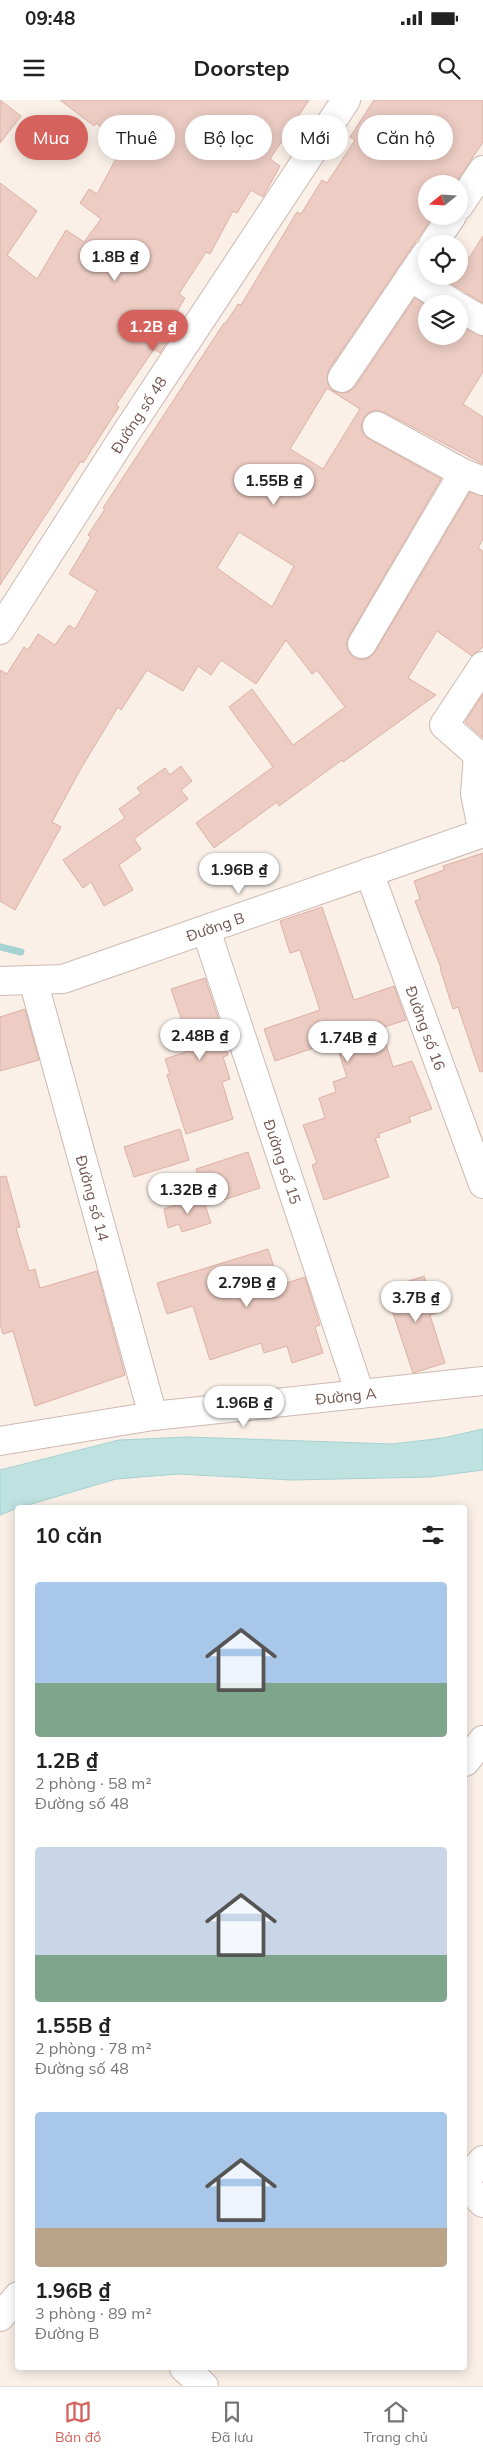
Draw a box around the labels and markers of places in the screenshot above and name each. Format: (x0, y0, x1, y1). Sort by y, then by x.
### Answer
pin: 1.8B ₫ (74, 240, 156, 282)
pin: 1.2B ₫ (112, 310, 194, 352)
pin: 1.55B ₫ (228, 464, 320, 506)
pin: 1.96B ₫ (193, 852, 285, 895)
pin: 2.48B ₫ (154, 1018, 246, 1061)
pin: 1.74B ₫ (302, 1020, 394, 1063)
pin: 1.32B ₫ (142, 1172, 234, 1215)
pin: 2.79B ₫ (201, 1266, 293, 1308)
pin: 3.7B ₫ (375, 1280, 457, 1323)
pin: 1.96B ₫ (198, 1386, 290, 1428)

